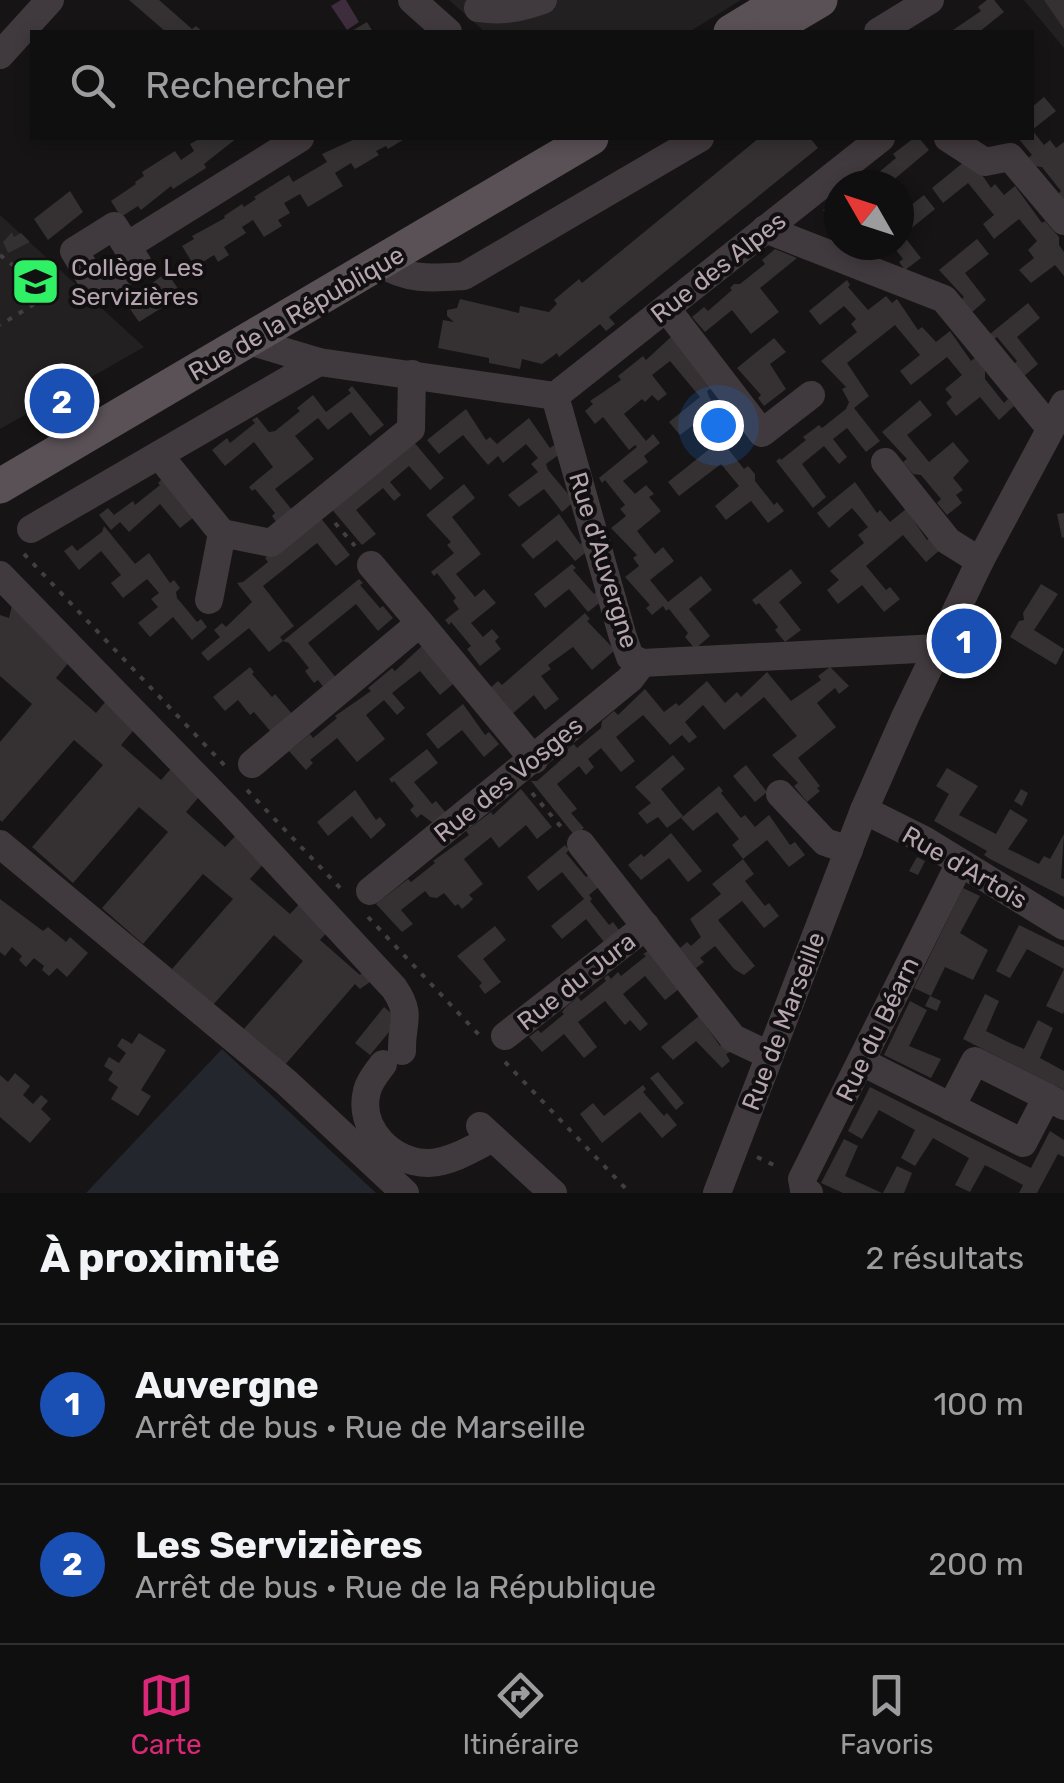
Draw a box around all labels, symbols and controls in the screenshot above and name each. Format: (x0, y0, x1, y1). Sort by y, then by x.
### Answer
search box (30, 30, 1034, 140)
icon: search (65, 58, 120, 113)
text: Rechercher (145, 62, 350, 108)
north arrow (824, 170, 914, 260)
street label: Rue des Alpes (645, 206, 792, 329)
street label: Rue de la République (183, 240, 409, 387)
place label: Collège Les Servizières (71, 253, 204, 311)
school or university icon: Collège Les Servizières (10, 255, 62, 307)
pin: 2 (30, 364, 94, 438)
your location (693, 400, 744, 451)
street label: Rue d'Auvergne (563, 469, 644, 652)
pin: 1 (932, 604, 996, 678)
street label: Rue des Vosges (428, 711, 588, 848)
street label: Rue d'Artois (897, 820, 1032, 915)
street label: Rue du Jura (512, 926, 641, 1036)
street label: Rue de Marseille (736, 928, 831, 1114)
street label: Rue du Béarn (830, 952, 925, 1106)
text: À proximité (40, 1233, 280, 1283)
text: 2 résultats (865, 1239, 1024, 1277)
text: Auvergne (135, 1362, 319, 1408)
text: 1 (65, 1385, 80, 1423)
text: 100 m (933, 1385, 1024, 1423)
text: Arrêt de bus · Rue de Marseille (135, 1408, 586, 1446)
text: Les Servizières (135, 1522, 423, 1568)
text: 2 (62, 1545, 83, 1583)
text: 200 m (928, 1545, 1024, 1583)
text: Arrêt de bus · Rue de la République (135, 1568, 656, 1606)
tab: Carte (130, 1668, 202, 1761)
tab: Itinéraire (463, 1668, 579, 1761)
tab: Favoris (840, 1668, 934, 1761)

